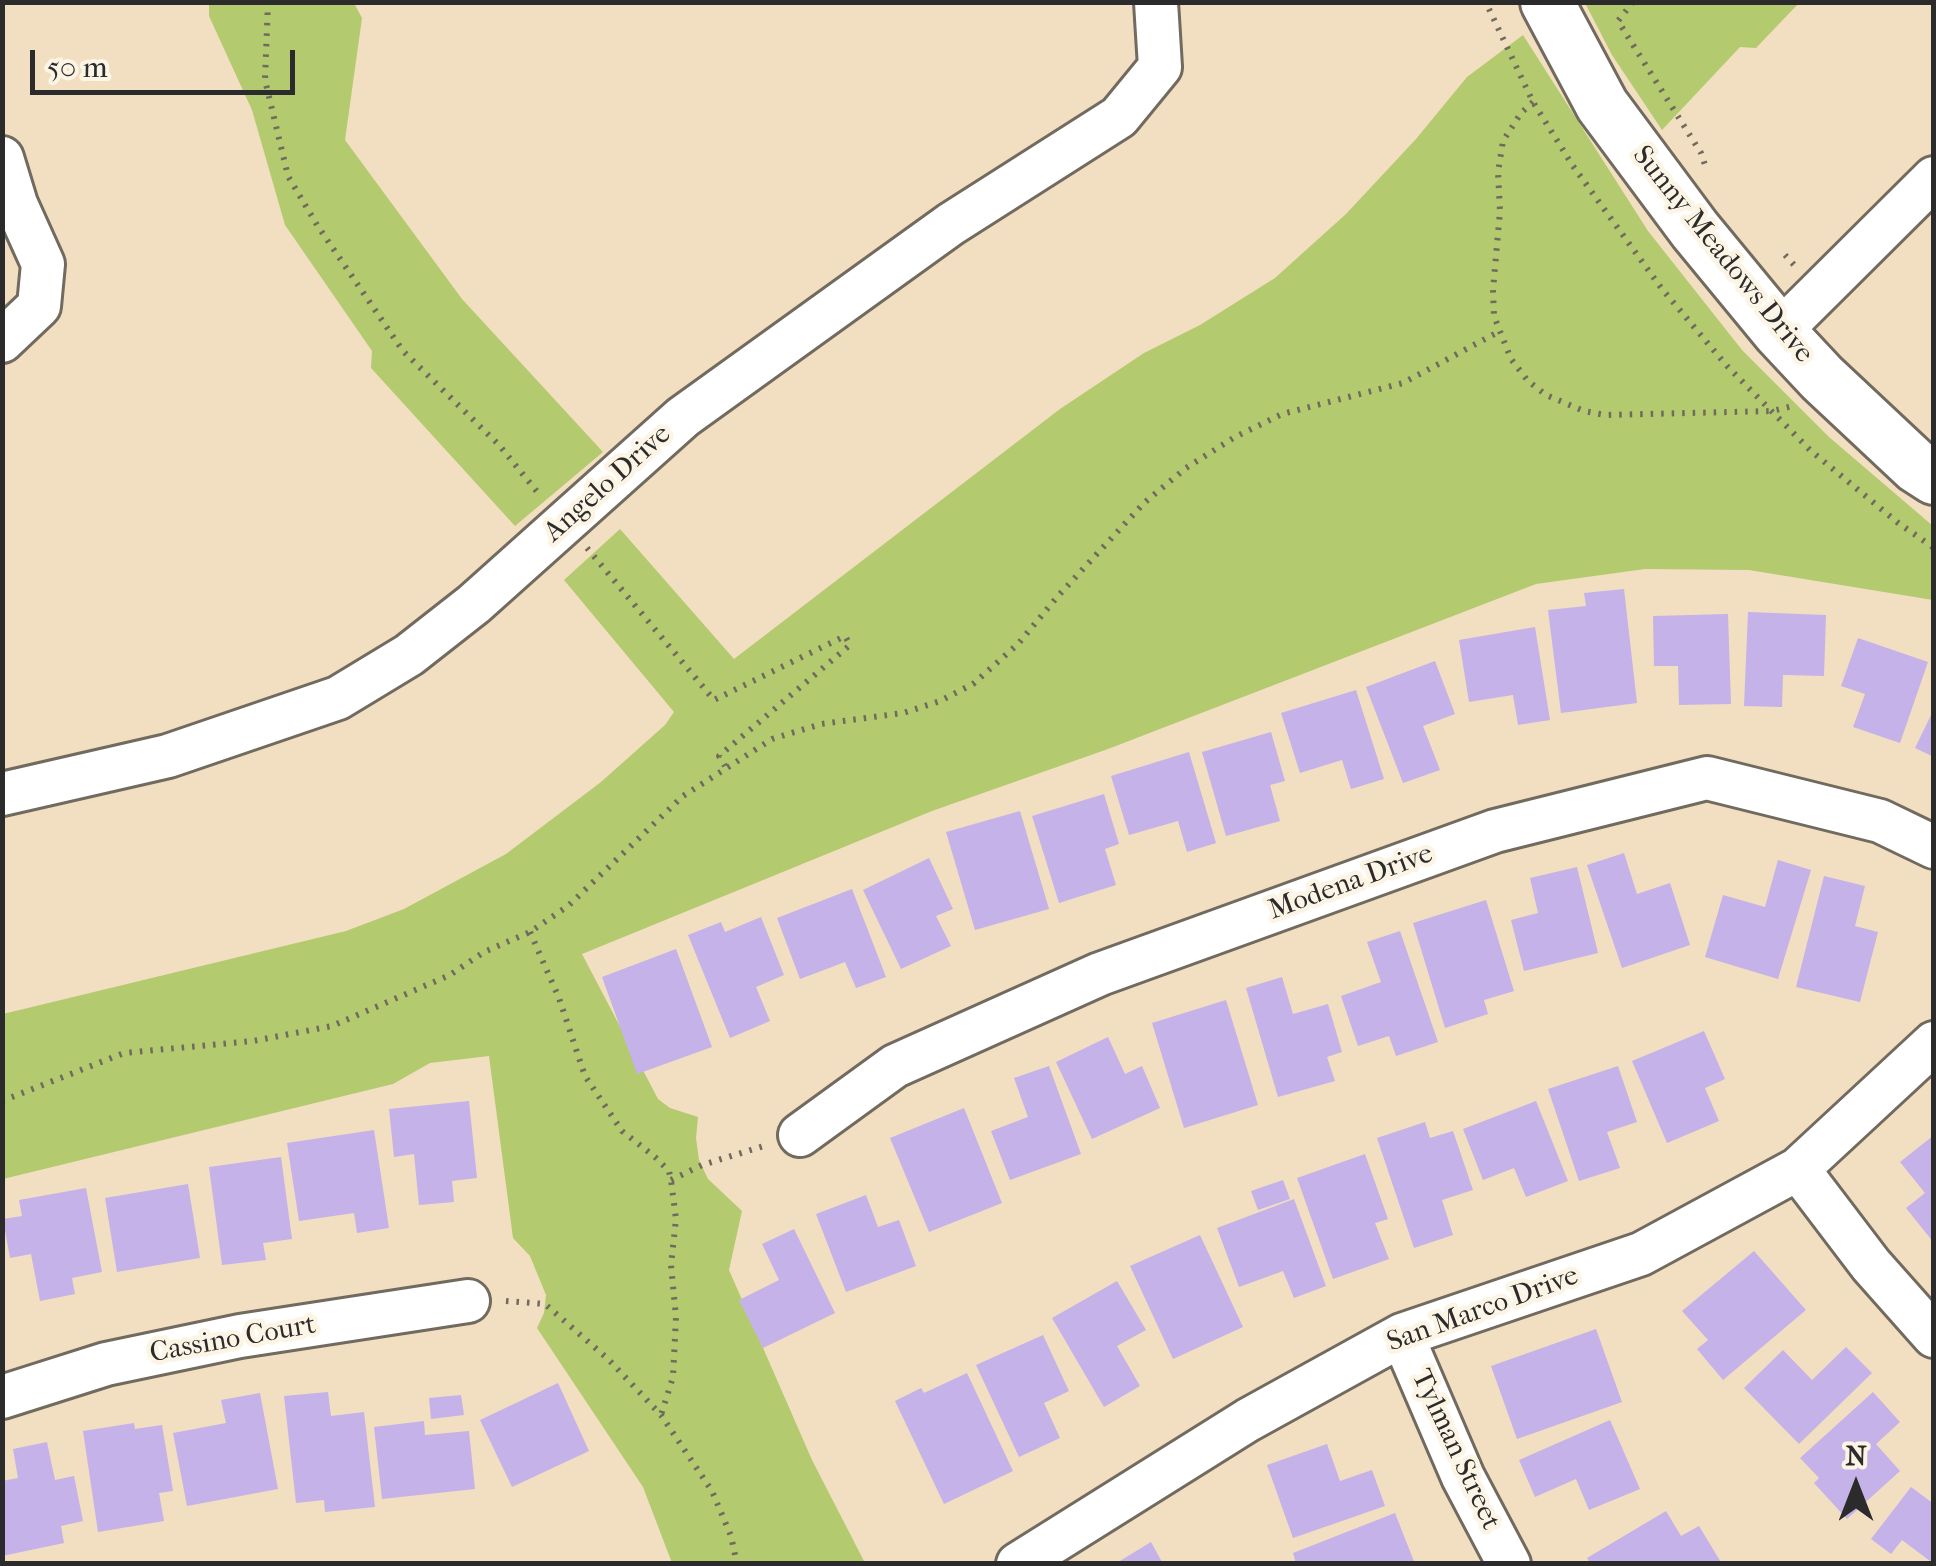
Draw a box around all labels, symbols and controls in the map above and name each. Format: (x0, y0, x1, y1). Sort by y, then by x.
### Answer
scale bar (35, 30, 300, 92)
text: 50 m (47, 50, 108, 85)
street label: Sunny Meadows Drive (1624, 140, 1820, 370)
street label: Angelo Drive (538, 418, 678, 550)
street label: Modena Drive (1264, 838, 1438, 928)
street label: San Marco Drive (1383, 1260, 1583, 1360)
street label: Cassino Court (147, 1309, 319, 1371)
street label: Tylman Street (1403, 1364, 1507, 1536)
north arrow (1806, 1436, 1906, 1536)
text: N (1845, 1439, 1867, 1472)

